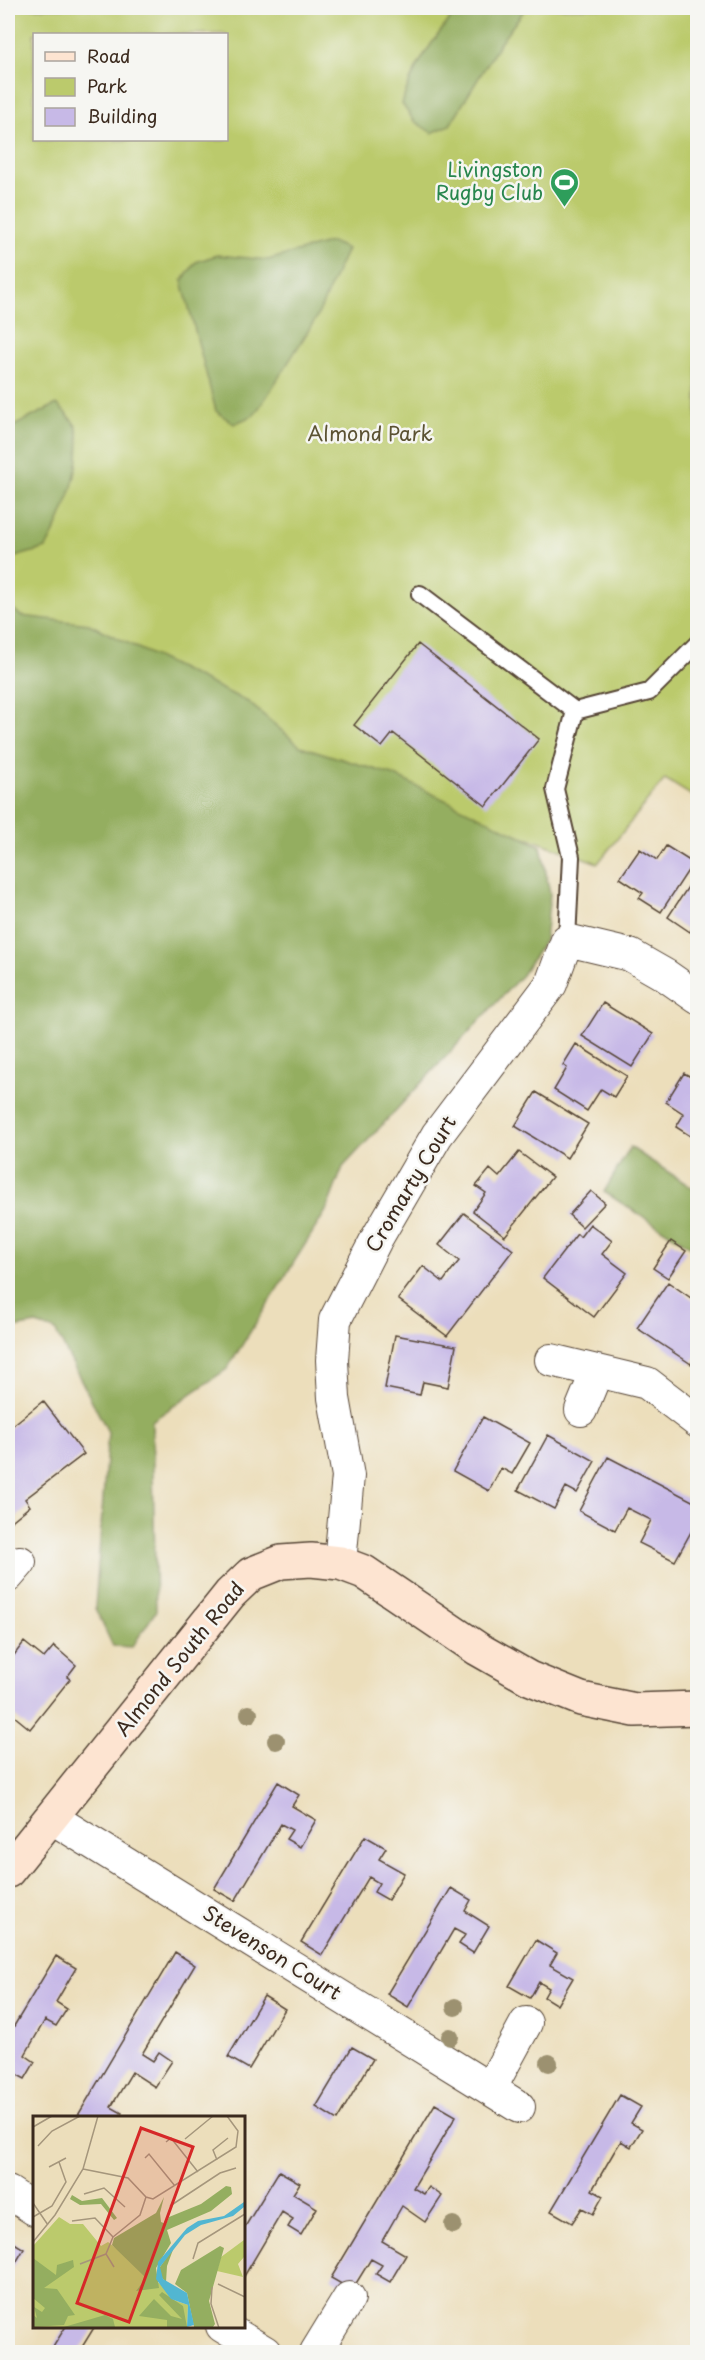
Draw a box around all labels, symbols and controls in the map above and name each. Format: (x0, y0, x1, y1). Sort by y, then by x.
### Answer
legend (33, 33, 228, 141)
text: Road (87, 42, 131, 69)
text: Park (87, 72, 127, 99)
text: Building (87, 102, 157, 129)
place label: Livingston Rugby Club (436, 154, 543, 207)
sports icon: Livingston Rugby Club (548, 166, 580, 208)
park label: Almond Park (307, 418, 433, 448)
street label: Cromarty Court (357, 1109, 463, 1258)
street label: Almond South Road (107, 1575, 251, 1742)
street label: Stevenson Court (197, 1897, 348, 2007)
inset map (33, 2116, 244, 2327)

